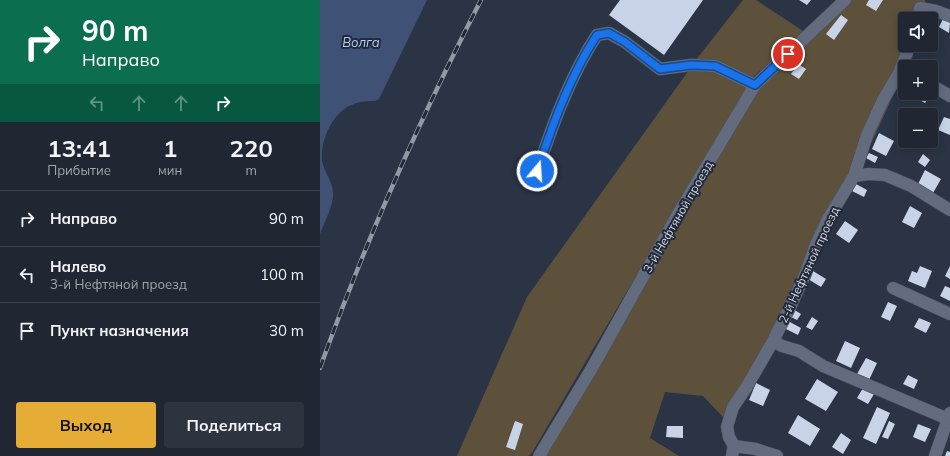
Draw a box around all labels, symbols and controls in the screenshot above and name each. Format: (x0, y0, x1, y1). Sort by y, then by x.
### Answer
map controls (898, 12, 938, 148)
button: sound (898, 12, 938, 52)
text: 90 m (82, 13, 148, 48)
icon: right (16, 16, 68, 68)
water label: Волга (342, 34, 380, 50)
pin (771, 37, 805, 71)
icon: arrive (777, 43, 799, 65)
text: Направо (82, 48, 160, 71)
button: + (898, 60, 938, 100)
icon: left (86, 92, 108, 114)
icon: ahead (128, 92, 150, 114)
icon: ahead (170, 92, 192, 114)
icon: right (212, 92, 234, 114)
button: − (898, 108, 938, 148)
text: 13:41 (47, 133, 111, 163)
text: 1 (163, 133, 177, 163)
text: 220 (230, 133, 273, 163)
position arrow (516, 150, 558, 192)
street label: 3-й Нефтяной проезд (639, 158, 716, 275)
text: Прибытие (47, 162, 111, 178)
text: мин (158, 162, 182, 178)
text: m (245, 162, 257, 178)
street label: 2-й Нефтяной проезд (775, 204, 842, 325)
icon: right (16, 208, 38, 230)
text: Направо (50, 209, 117, 228)
text: 90 m (269, 209, 304, 228)
text: Налево (50, 257, 106, 276)
icon: left (16, 264, 38, 286)
text: 100 m (260, 265, 304, 284)
text: 3-й Нефтяной проезд (50, 276, 187, 292)
icon: arrive (16, 320, 38, 342)
text: Пункт назначения (50, 321, 189, 340)
text: 30 m (269, 321, 304, 340)
button: Выход (16, 402, 156, 448)
button: Поделиться (164, 402, 304, 448)

